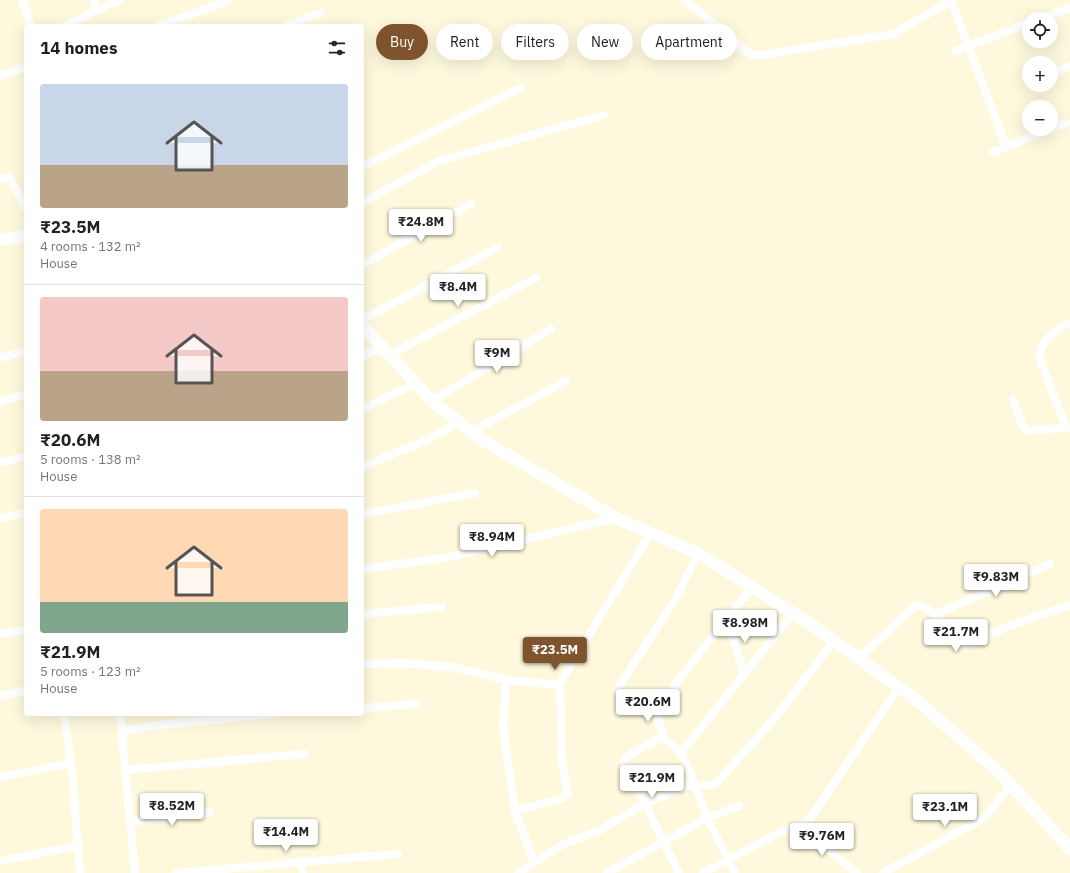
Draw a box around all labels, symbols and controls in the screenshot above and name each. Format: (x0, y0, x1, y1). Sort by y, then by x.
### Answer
map controls (1022, 12, 1058, 136)
button: locate (1022, 12, 1058, 48)
chip: Buy (376, 24, 428, 60)
chip: Rent (436, 24, 493, 60)
chip: Filters (501, 24, 569, 60)
chip: New (577, 24, 633, 60)
chip: Apartment (641, 24, 737, 60)
text: 14 homes (40, 37, 117, 59)
icon: filters (326, 37, 348, 59)
button: + (1022, 56, 1058, 92)
button: − (1022, 100, 1058, 136)
icon: home (158, 110, 230, 182)
pin: ₹24.8M (388, 209, 454, 243)
text: ₹24.8M (398, 213, 444, 230)
text: ₹23.5M (40, 216, 101, 238)
text: 4 rooms · 132 m² (40, 238, 141, 255)
text: House (40, 255, 77, 272)
pin: ₹8.4M (430, 274, 486, 308)
text: ₹8.4M (439, 278, 477, 295)
icon: home (158, 323, 230, 395)
pin: ₹9M (478, 340, 516, 374)
text: ₹9M (484, 344, 510, 361)
text: ₹20.6M (40, 429, 101, 451)
text: 5 rooms · 138 m² (40, 451, 141, 468)
text: House (40, 468, 77, 485)
pin: ₹8.94M (459, 524, 525, 558)
text: ₹8.94M (469, 528, 515, 545)
icon: home (158, 535, 230, 607)
pin: ₹9.83M (963, 564, 1029, 598)
text: ₹9.83M (973, 568, 1019, 585)
pin: ₹8.98M (712, 610, 778, 644)
text: ₹8.98M (722, 614, 768, 631)
pin: ₹21.7M (923, 619, 989, 653)
text: ₹21.7M (933, 623, 979, 640)
pin: ₹23.5M (522, 637, 588, 671)
text: ₹21.9M (40, 641, 101, 663)
text: ₹23.5M (532, 641, 578, 658)
text: 5 rooms · 123 m² (40, 663, 141, 680)
text: House (40, 680, 77, 697)
pin: ₹20.6M (615, 689, 681, 723)
text: ₹20.6M (625, 693, 671, 710)
pin: ₹21.9M (619, 765, 685, 799)
text: ₹21.9M (629, 769, 675, 786)
pin: ₹8.52M (139, 793, 205, 827)
pin: ₹23.1M (912, 794, 978, 828)
text: ₹8.52M (149, 797, 195, 814)
text: ₹23.1M (922, 798, 968, 815)
pin: ₹14.4M (253, 819, 319, 853)
text: ₹14.4M (263, 823, 309, 840)
pin: ₹9.76M (789, 823, 855, 857)
text: ₹9.76M (799, 827, 845, 844)

